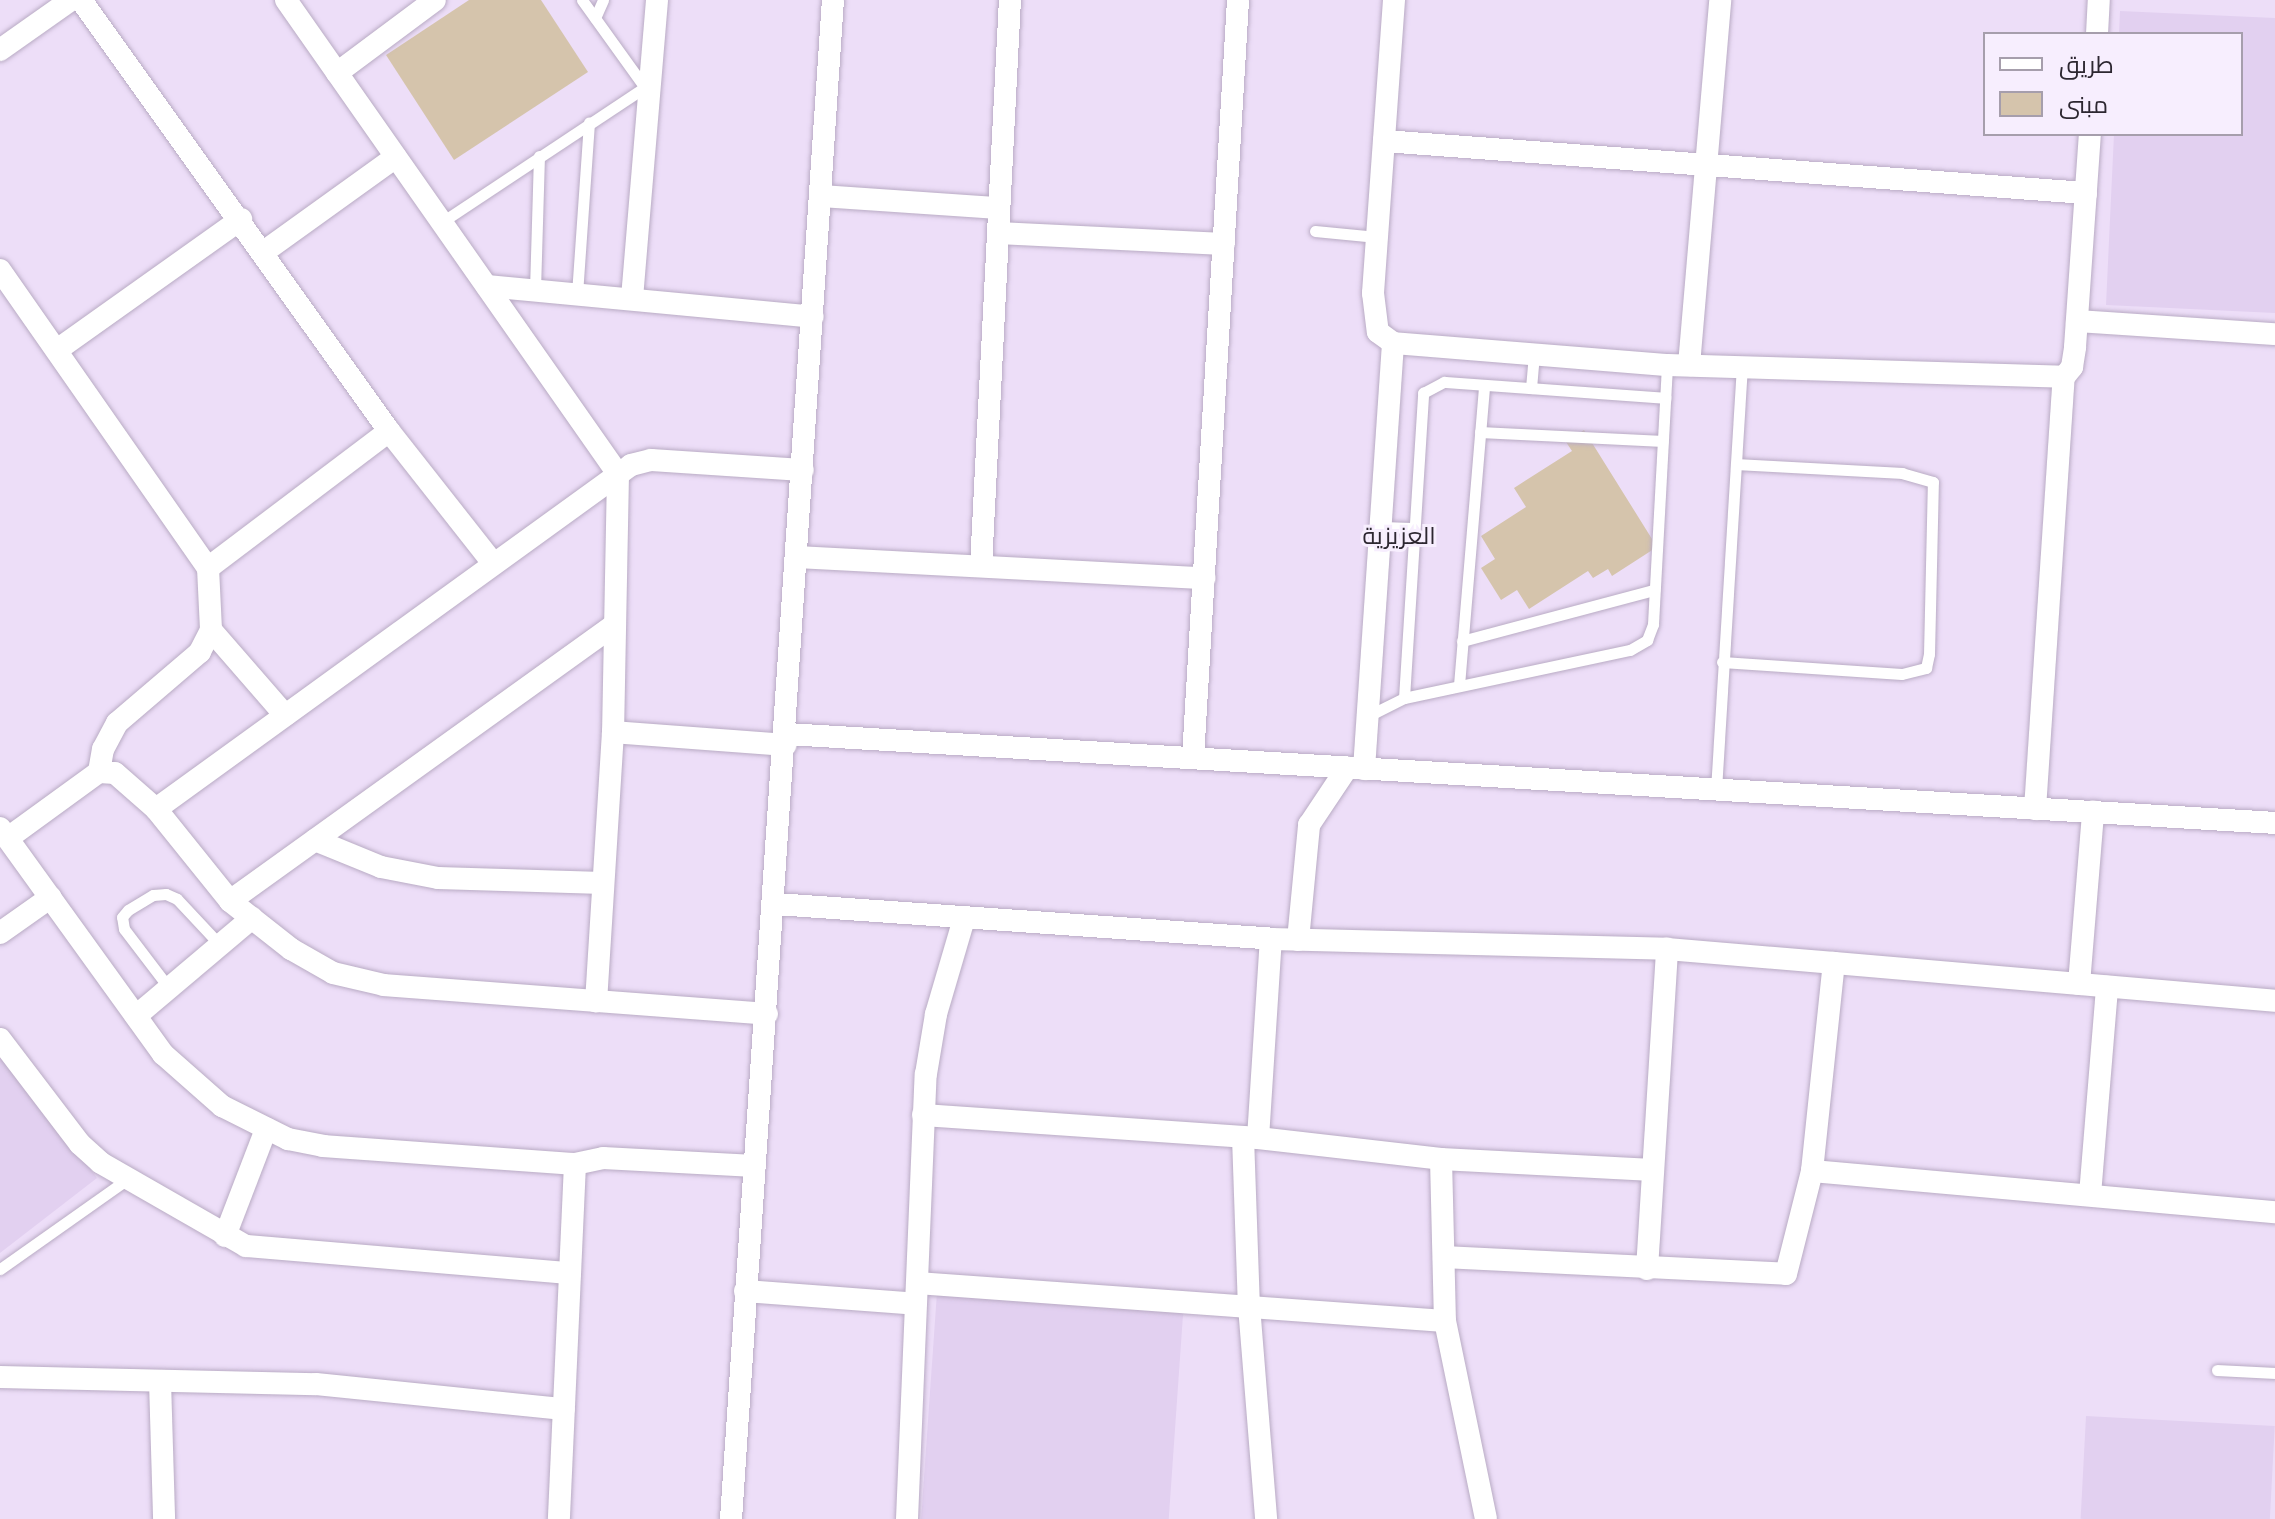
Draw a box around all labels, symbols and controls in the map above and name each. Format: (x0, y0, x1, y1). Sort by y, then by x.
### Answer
legend (1983, 32, 2243, 136)
text: طريق (2059, 49, 2114, 79)
text: مبنى (2059, 89, 2108, 119)
district label: العزيزية (1362, 522, 1436, 550)

